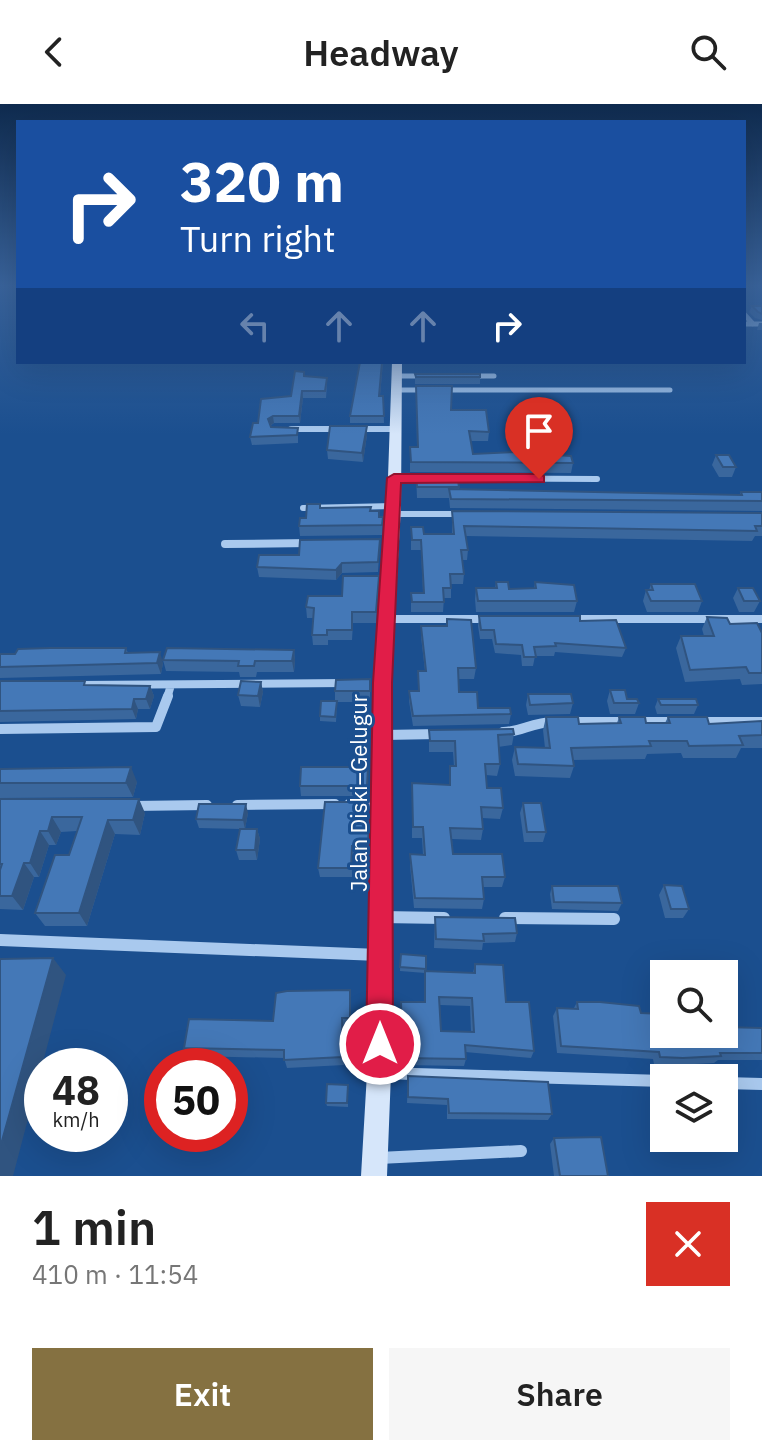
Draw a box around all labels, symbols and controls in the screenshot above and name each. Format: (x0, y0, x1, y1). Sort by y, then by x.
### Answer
text: Headway (303, 29, 459, 76)
icon: back (32, 30, 76, 74)
icon: search (686, 30, 730, 74)
text: 320 m (180, 145, 344, 217)
icon: right (48, 152, 152, 256)
text: Turn right (180, 215, 336, 262)
icon: left (233, 304, 277, 348)
icon: ahead (317, 304, 361, 348)
icon: ahead (401, 304, 445, 348)
icon: right (485, 304, 529, 348)
pin (505, 397, 573, 479)
icon: arrive (517, 409, 561, 453)
street label: Jalan Diski–Gelugur (344, 694, 373, 892)
map controls (650, 960, 738, 1152)
button: search (650, 960, 738, 1048)
position arrow (338, 1002, 422, 1086)
speed limit sign: 50 (144, 1048, 248, 1152)
text: 48 (52, 1064, 100, 1116)
button: layers (650, 1064, 738, 1152)
text: km/h (52, 1106, 100, 1133)
text: 1 min (32, 1196, 156, 1258)
button: close (646, 1202, 730, 1286)
text: 410 m · 11:54 (32, 1257, 198, 1291)
button: Exit (32, 1348, 373, 1440)
button: Share (389, 1348, 730, 1440)

